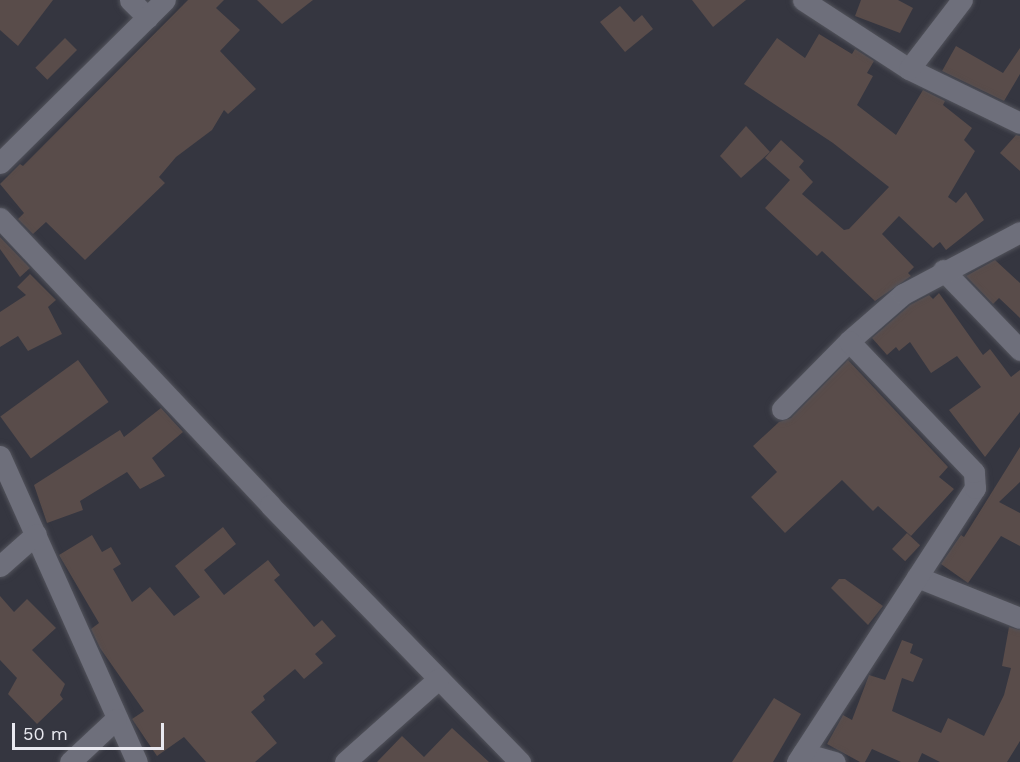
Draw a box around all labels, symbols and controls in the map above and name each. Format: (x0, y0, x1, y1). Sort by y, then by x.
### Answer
scale bar (15, 711, 166, 749)
text: 50 m (23, 723, 68, 744)

